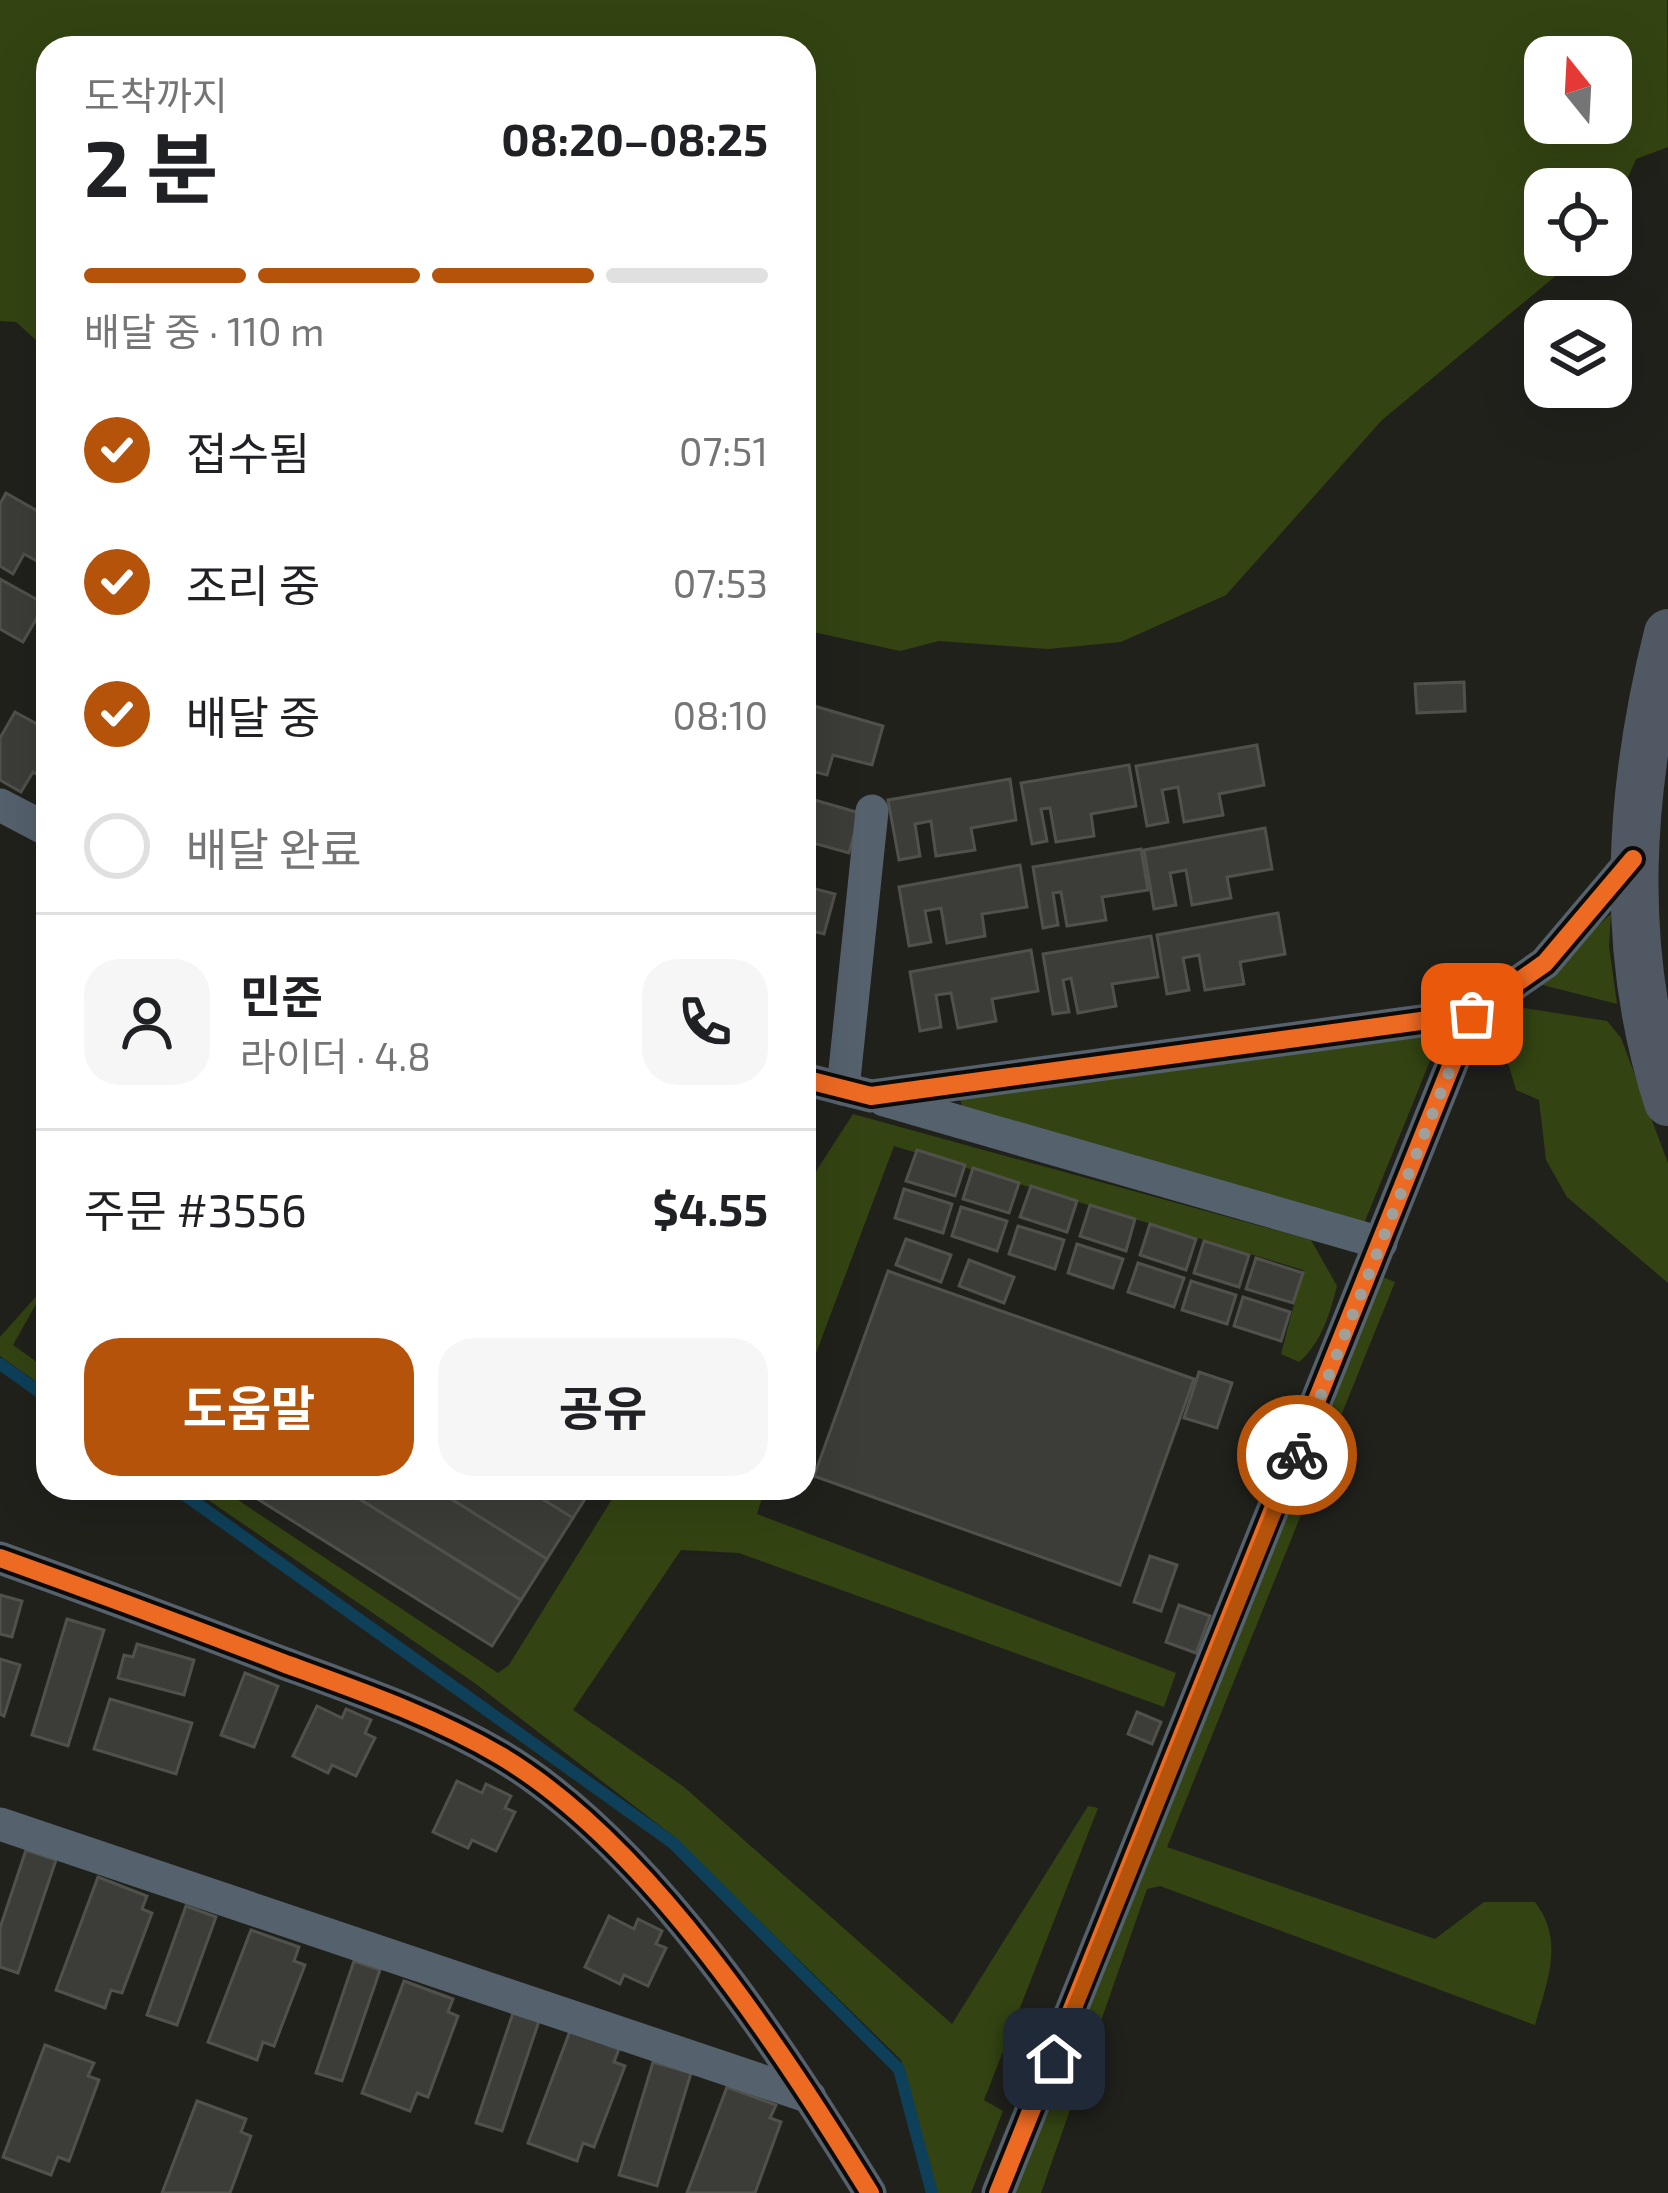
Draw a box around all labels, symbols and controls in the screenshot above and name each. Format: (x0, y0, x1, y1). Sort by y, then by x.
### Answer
north arrow (1524, 36, 1632, 144)
map controls (1524, 36, 1632, 408)
text: 도착까지 (84, 71, 228, 118)
text: 08:20–08:25 (501, 111, 768, 165)
text: 2 분 (84, 119, 218, 213)
button: locate (1524, 168, 1632, 276)
button: layers (1524, 300, 1632, 408)
text: 배달 중 · 110 m (84, 307, 324, 354)
icon: check (84, 417, 150, 483)
text: 접수됨 (186, 425, 310, 479)
text: 07:51 (679, 427, 768, 474)
icon: check (84, 549, 150, 615)
text: 조리 중 (186, 557, 320, 611)
text: 07:53 (673, 559, 768, 606)
icon: check (84, 681, 150, 747)
text: 배달 중 (186, 689, 320, 743)
text: 08:10 (673, 691, 768, 738)
text: 배달 완료 (186, 821, 362, 875)
button: person (84, 959, 210, 1085)
button: phone (642, 959, 768, 1085)
pin (1421, 963, 1523, 1065)
text: 민준 (240, 968, 323, 1022)
icon: bag (1439, 981, 1505, 1047)
text: 라이더 · 4.8 (240, 1032, 431, 1079)
text: $4.55 (653, 1181, 768, 1235)
text: 주문 #3556 (84, 1182, 307, 1236)
button: 도움말 (84, 1338, 414, 1476)
button: 공유 (438, 1338, 768, 1476)
courier (1237, 1395, 1357, 1515)
icon: bike (1264, 1422, 1330, 1488)
pin (1003, 2008, 1105, 2110)
icon: home (1021, 2026, 1087, 2092)

